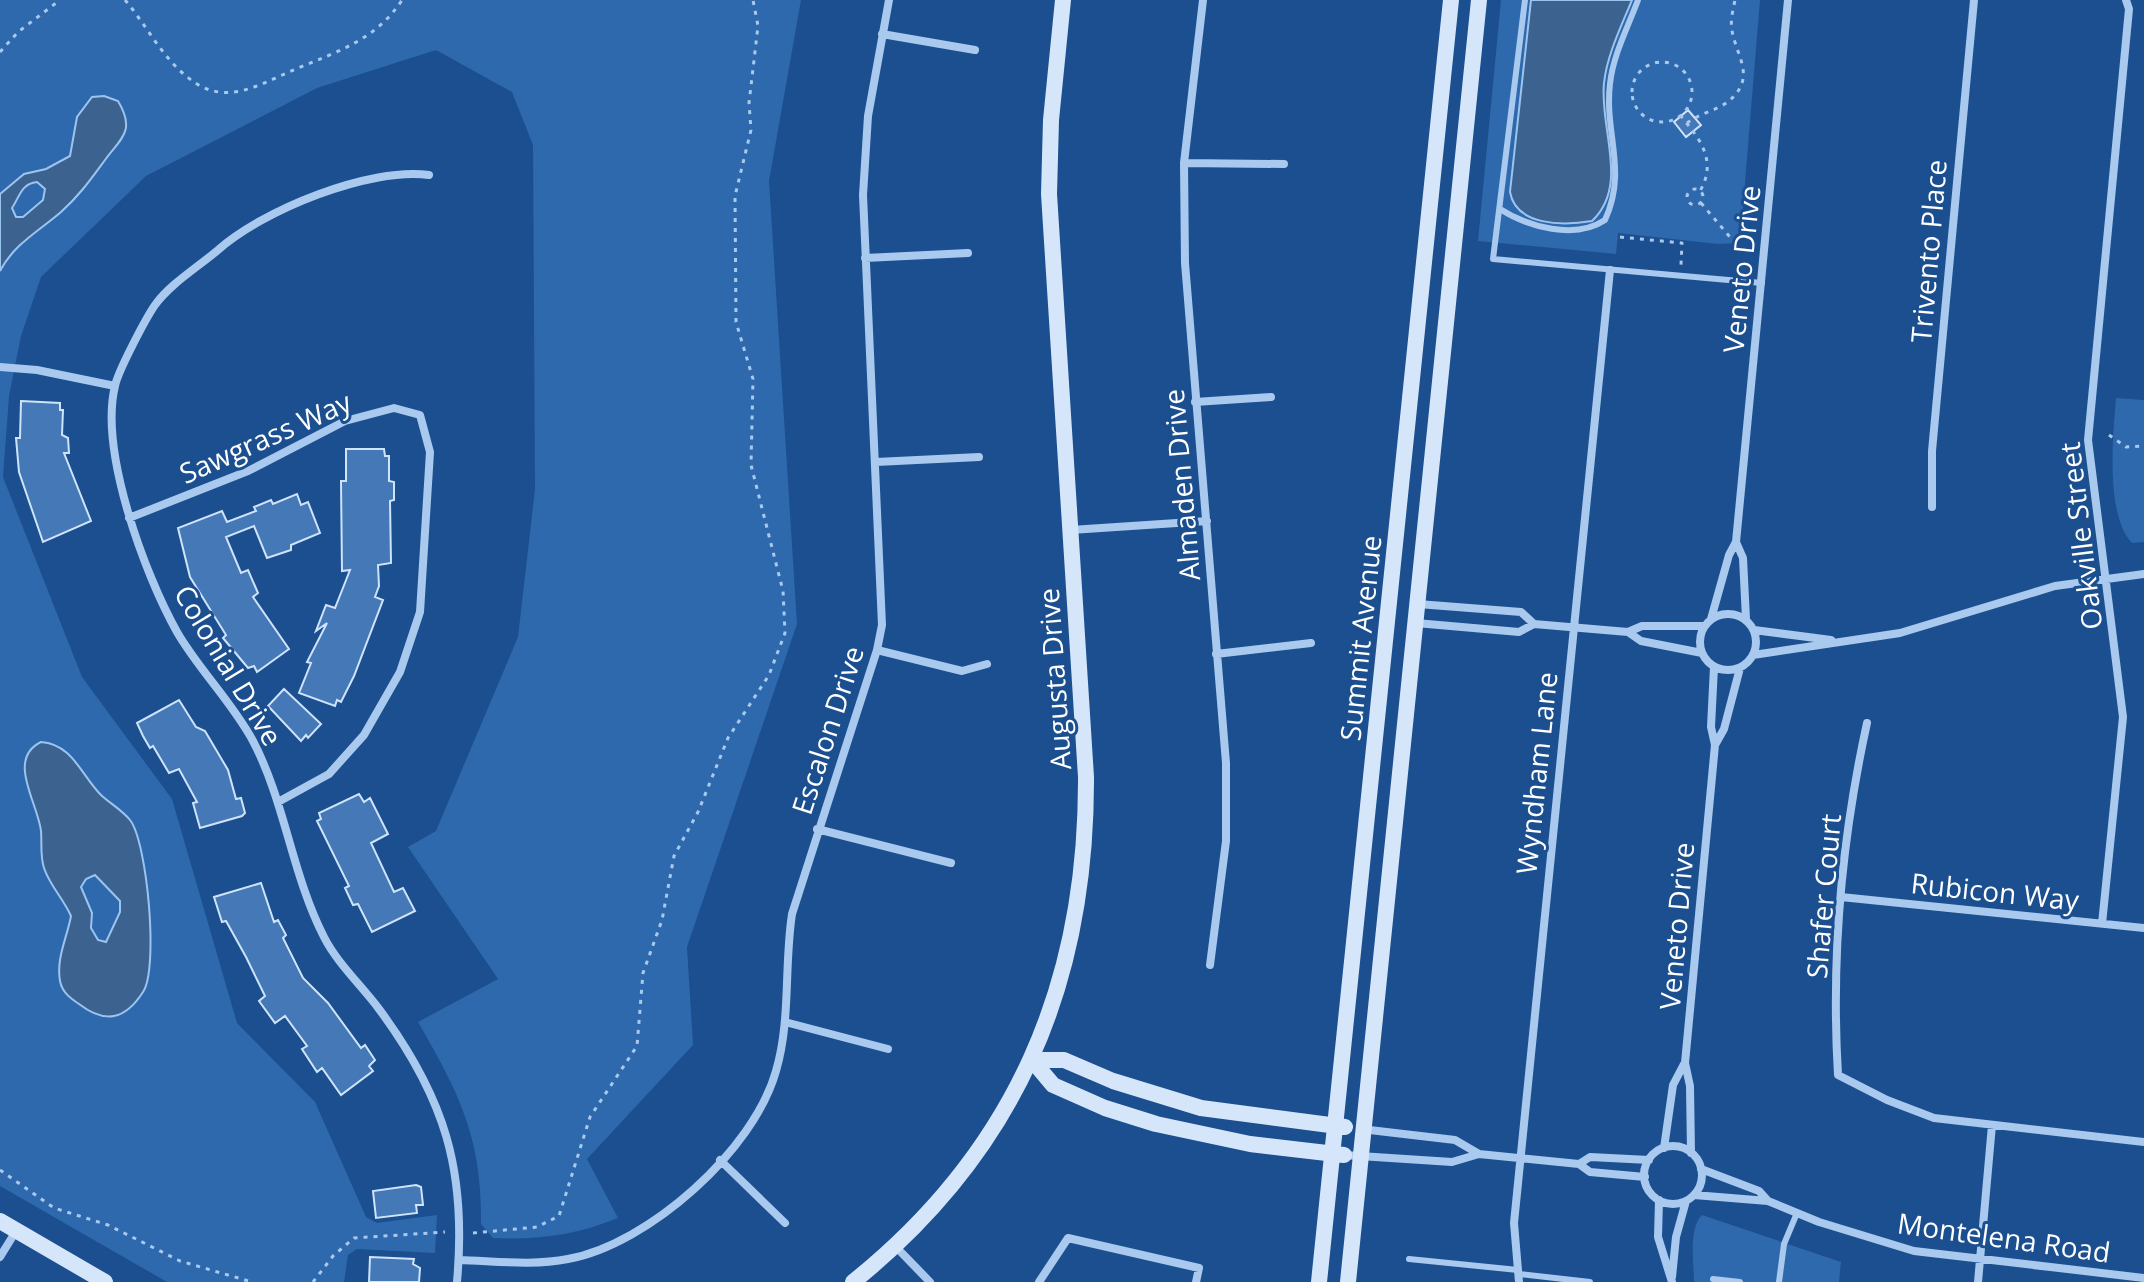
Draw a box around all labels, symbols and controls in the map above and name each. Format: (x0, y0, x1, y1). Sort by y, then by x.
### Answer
street label: Trivento Place (1901, 158, 1955, 344)
street label: Veneto Drive (1713, 183, 1769, 355)
street label: Sawgrass Way (173, 382, 358, 492)
street label: Almaden Drive (1154, 388, 1208, 582)
street label: Oakville Street (2050, 440, 2110, 632)
street label: Summit Avenue (1330, 533, 1390, 743)
street label: Colonial Drive (166, 578, 292, 752)
street label: Augusta Drive (1029, 587, 1079, 771)
street label: Escalon Drive (782, 641, 872, 819)
street label: Wyndham Lane (1506, 670, 1566, 876)
street label: Shafer Court (1797, 812, 1849, 980)
street label: Veneto Drive (1650, 841, 1702, 1011)
street label: Rubicon Way (1909, 863, 2082, 919)
street label: Montelena Road (1895, 1203, 2113, 1271)

